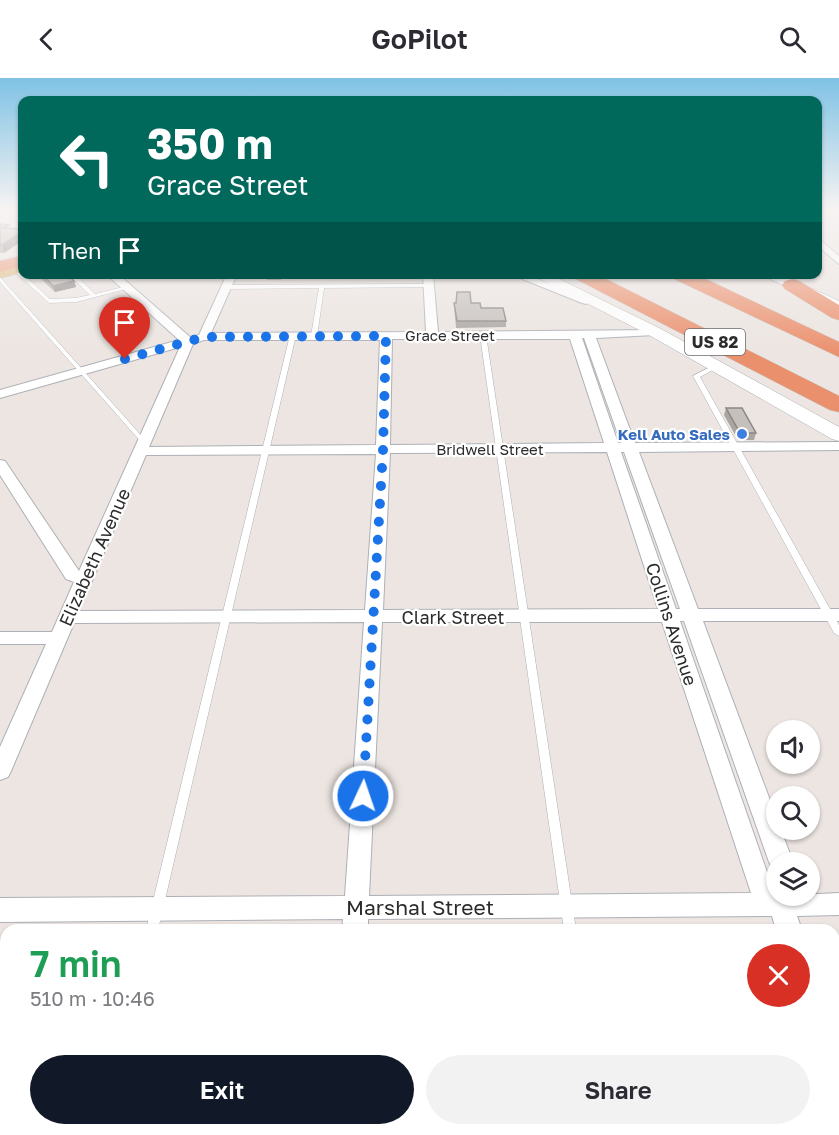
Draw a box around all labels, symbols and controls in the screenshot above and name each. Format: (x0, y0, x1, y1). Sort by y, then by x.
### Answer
icon: back (30, 23, 63, 56)
text: GoPilot (371, 23, 468, 55)
icon: search (776, 23, 809, 56)
text: 350 m (147, 118, 273, 168)
icon: left (48, 120, 126, 198)
text: Grace Street (147, 169, 309, 201)
icon: arrive (113, 234, 146, 267)
text: Then (48, 237, 101, 264)
pin (99, 297, 150, 359)
icon: arrive (108, 306, 141, 339)
street label: Grace Street (405, 326, 495, 344)
road number: US 82 (685, 329, 745, 355)
place label: Kell Auto Sales (618, 425, 730, 443)
marker: Kell Auto Sales (735, 427, 749, 441)
street label: Bridwell Street (436, 440, 544, 458)
street label: Elizabeth Avenue (54, 485, 134, 629)
street label: Collins Avenue (642, 560, 702, 688)
street label: Clark Street (401, 606, 505, 628)
map controls (766, 720, 820, 906)
button: sound (766, 720, 820, 774)
position arrow (331, 764, 395, 828)
button: search (766, 786, 820, 840)
button: layers (766, 852, 820, 906)
street label: Marshal Street (346, 894, 494, 920)
text: 7 min (30, 942, 121, 985)
button: close (747, 944, 810, 1007)
text: 510 m · 10:46 (30, 986, 155, 1010)
button: Exit (30, 1055, 414, 1124)
button: Share (426, 1055, 810, 1124)

